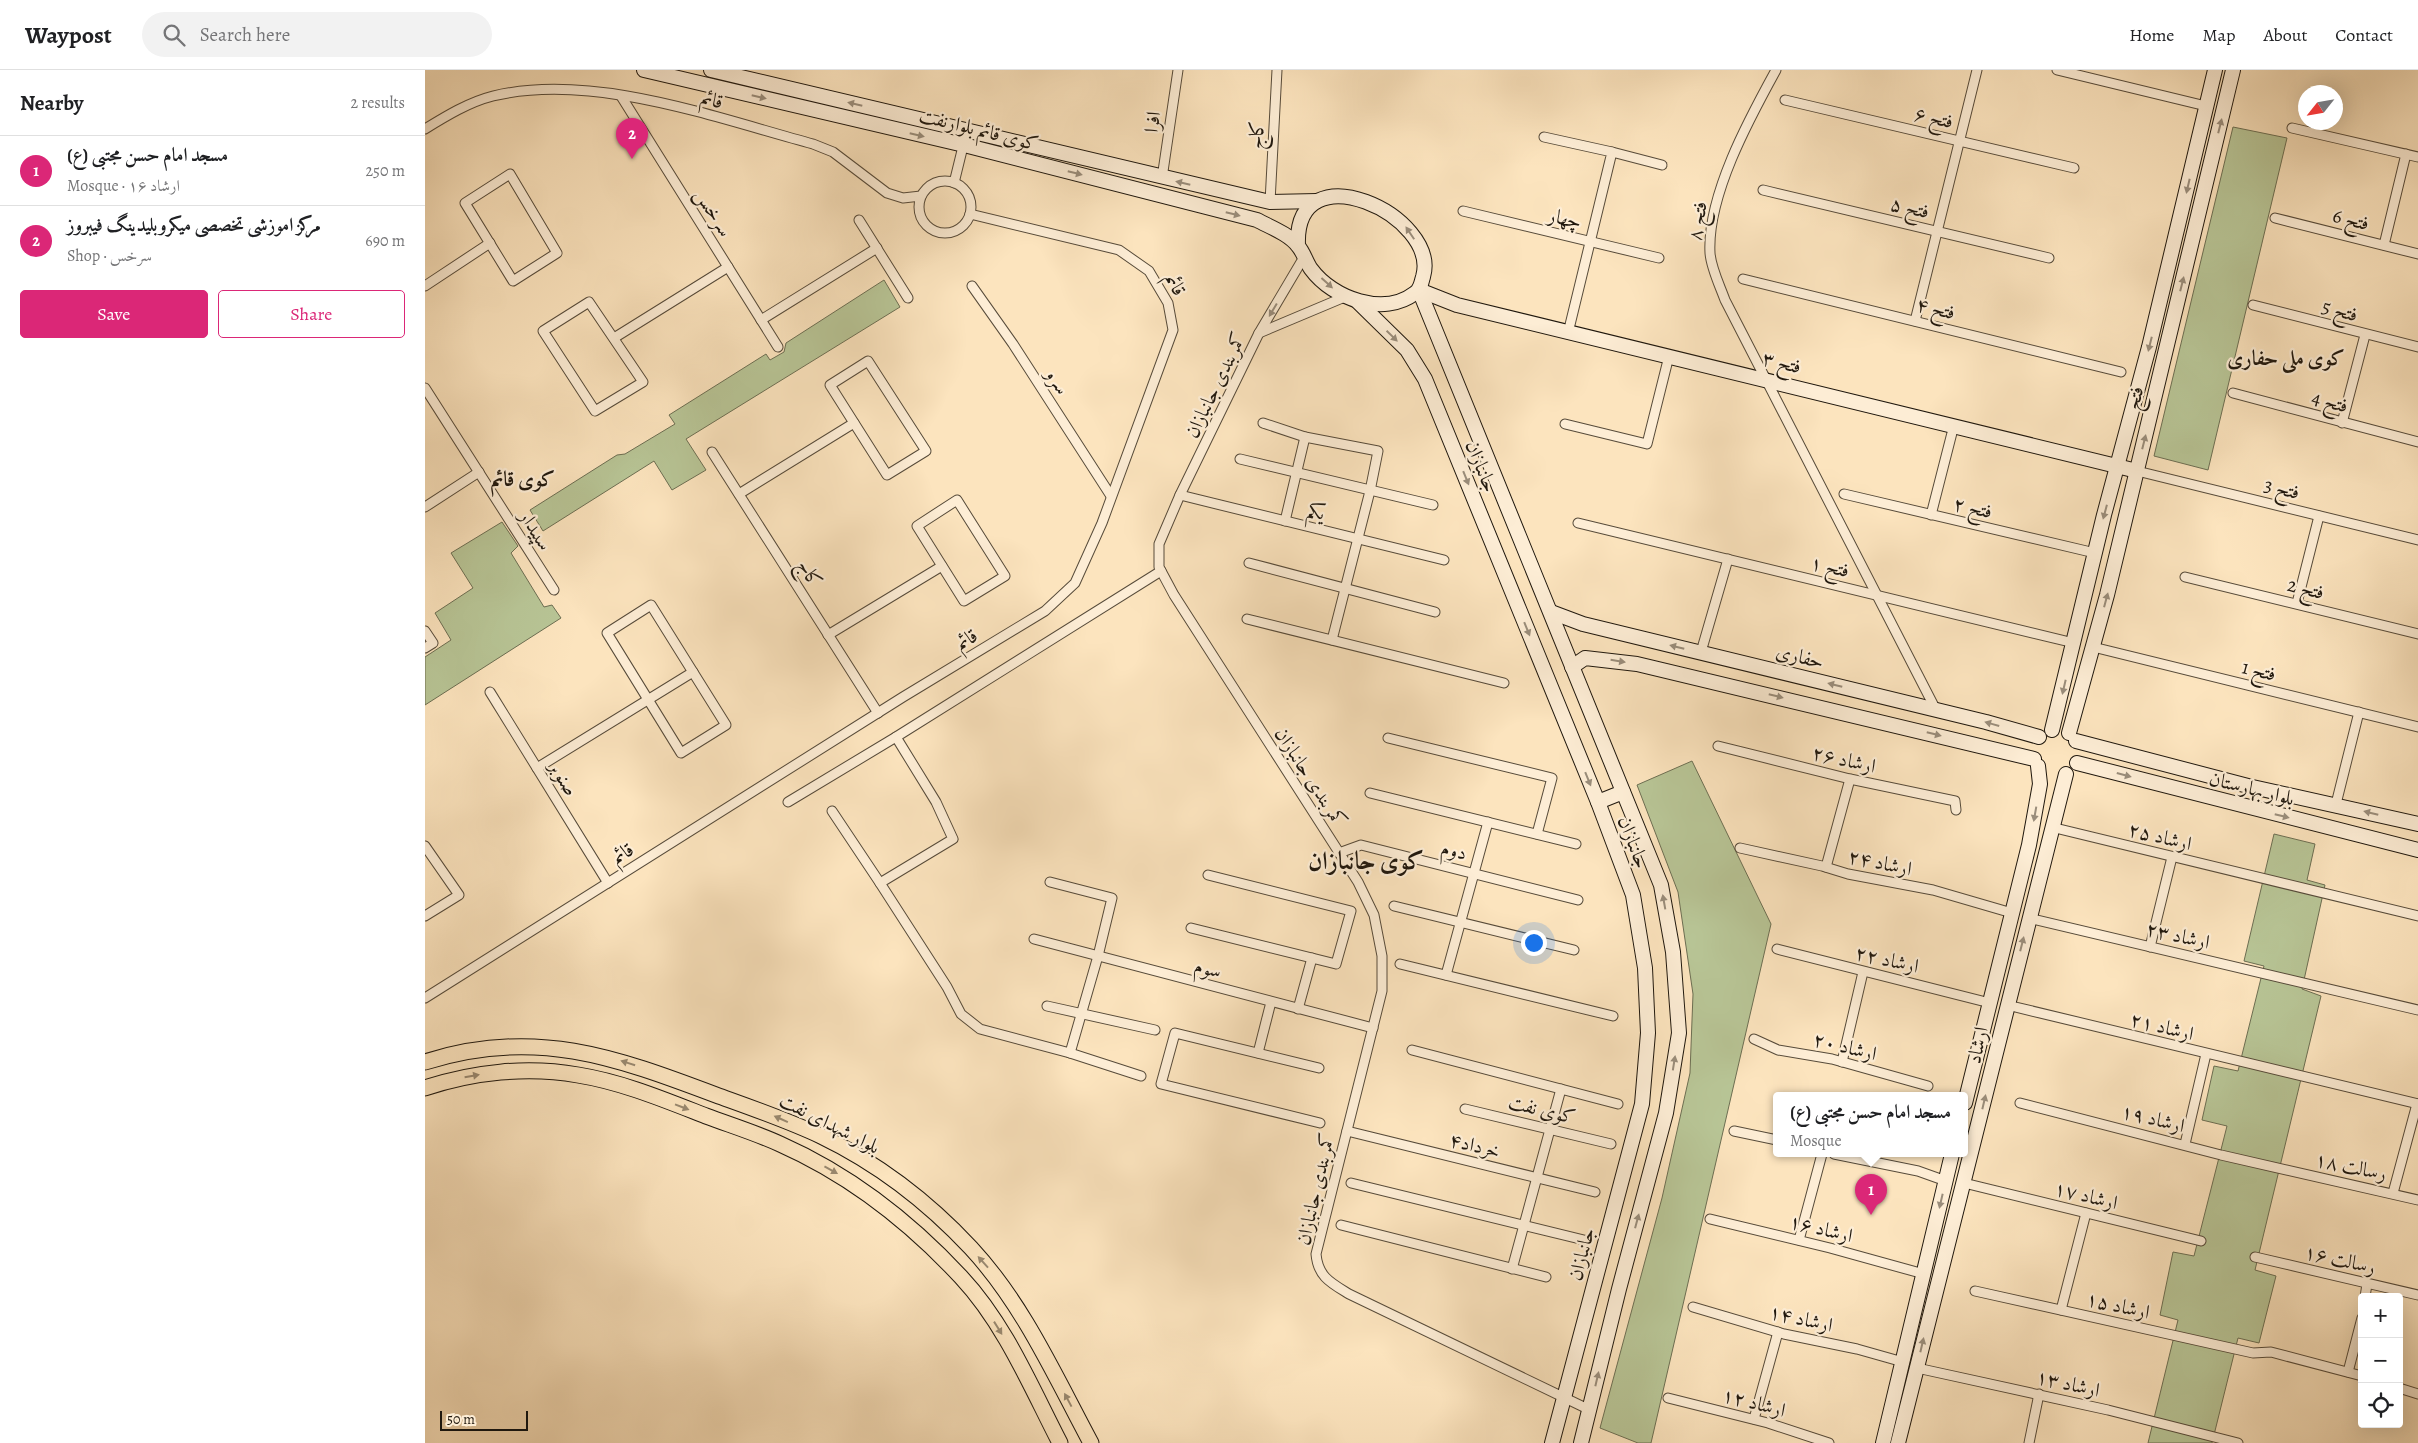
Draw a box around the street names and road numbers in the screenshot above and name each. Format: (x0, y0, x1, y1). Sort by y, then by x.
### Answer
street label: قائم (697, 84, 726, 119)
street label: فتح ۶ (1911, 100, 1956, 139)
street label: کوی قائم بلوارنفت (915, 102, 1041, 161)
street label: افرا (1138, 110, 1167, 135)
street label: کاج (1242, 120, 1275, 150)
street label: سرخس (688, 183, 739, 242)
street label: فتح ۵ (1887, 190, 1932, 229)
street label: فتح ۸ (1681, 200, 1718, 243)
street label: چهار (1544, 201, 1584, 235)
street label: فتح 6 (2329, 202, 2372, 241)
street label: قائم (1155, 268, 1193, 302)
street label: فتح ۴ (1913, 291, 1958, 330)
street label: فتح 5 (2318, 293, 2361, 332)
street label: کمربندی جانبازان (1178, 328, 1253, 443)
street label: فتح ۳ (1759, 345, 1804, 384)
street label: سرو (1038, 361, 1076, 400)
street label: فتح (2119, 383, 2154, 414)
street label: فتح 4 (2308, 384, 2351, 423)
street label: جانبازان (1459, 436, 1504, 496)
street label: فتح 3 (2260, 471, 2303, 510)
street label: فتح ۲ (1950, 490, 1995, 529)
street label: یکم (1303, 496, 1329, 532)
street label: سپیدار (512, 503, 558, 556)
street label: فتح ۱ (1807, 549, 1852, 588)
street label: کاج (787, 554, 829, 595)
street label: فتح 2 (2284, 571, 2327, 610)
street label: قائم (950, 622, 985, 660)
street label: حفاری (1773, 638, 1827, 675)
street label: فتح 1 (2238, 653, 2279, 692)
street label: کمربندی جانبازان (1268, 722, 1353, 833)
street label: ارشاد ۲۶ (1809, 739, 1878, 780)
street label: صنوبر (541, 754, 585, 801)
street label: بلوار بهارستان (2206, 765, 2297, 812)
street label: جانبازان (1611, 812, 1656, 872)
street label: ارشاد ۲۵ (2125, 816, 2195, 857)
street label: دوم (1437, 834, 1470, 871)
street label: قائم (606, 836, 641, 874)
street label: ارشاد ۲۴ (1845, 843, 1914, 882)
street label: ارشاد ۲۳ (2143, 915, 2212, 956)
street label: ارشاد ۲۲ (1852, 939, 1921, 980)
street label: سوم (1190, 952, 1224, 989)
street label: ارشاد ۲۱ (2127, 1006, 2197, 1047)
street label: ارشاد (1960, 1024, 1995, 1066)
street label: ارشاد ۲۰ (1810, 1026, 1880, 1067)
street label: بلوار شهدای نفت (775, 1087, 885, 1160)
street label: کوی نفت (1505, 1088, 1578, 1131)
street label: ارشاد ۱۹ (2118, 1098, 2188, 1139)
street label: خرداد۴ (1447, 1126, 1503, 1165)
street label: کمربندی جانبازان (1289, 1130, 1342, 1248)
street label: رسالت ۱۸ (2313, 1146, 2389, 1187)
street label: ارشاد ۱۷ (2051, 1175, 2121, 1216)
street label: ارشاد ۱۶ (1786, 1208, 1856, 1249)
street label: جانبازان (1561, 1225, 1601, 1284)
street label: رسالت ۱۶ (2302, 1238, 2378, 1281)
street label: ارشاد ۱۵ (2083, 1285, 2152, 1326)
street label: ارشاد ۱۴ (1766, 1298, 1835, 1339)
street label: ارشاد ۱۳ (2033, 1363, 2102, 1404)
street label: ارشاد ۱۲ (1719, 1381, 1789, 1424)

